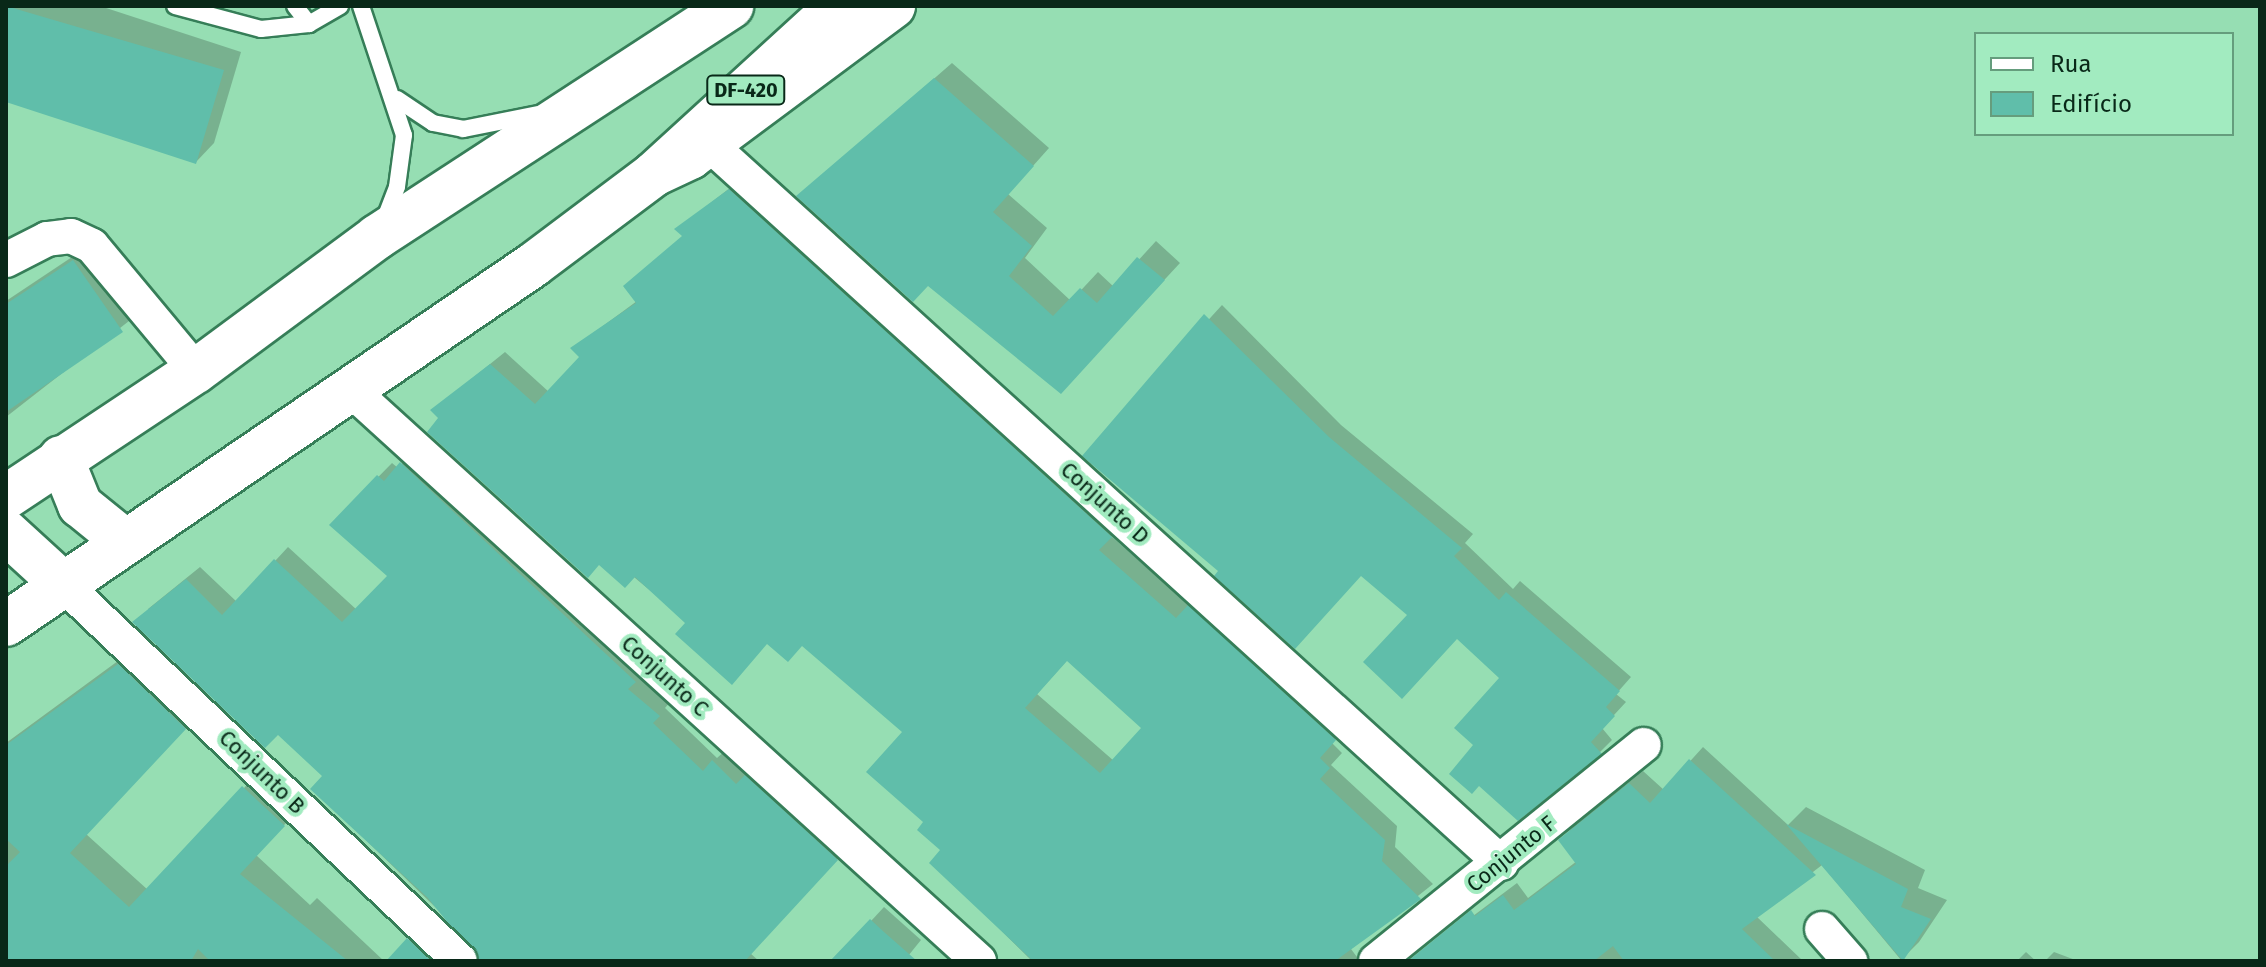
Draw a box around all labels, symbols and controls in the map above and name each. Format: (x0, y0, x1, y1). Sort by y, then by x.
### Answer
legend (1974, 32, 2234, 136)
text: Rua (2050, 50, 2092, 78)
road number: DF-420 (706, 74, 786, 106)
text: Edifício (2050, 90, 2132, 118)
street label: Conjunto D (1055, 456, 1155, 550)
street label: Conjunto C (616, 630, 714, 722)
street label: Conjunto B (214, 725, 310, 819)
street label: Conjunto F (1461, 810, 1561, 898)

